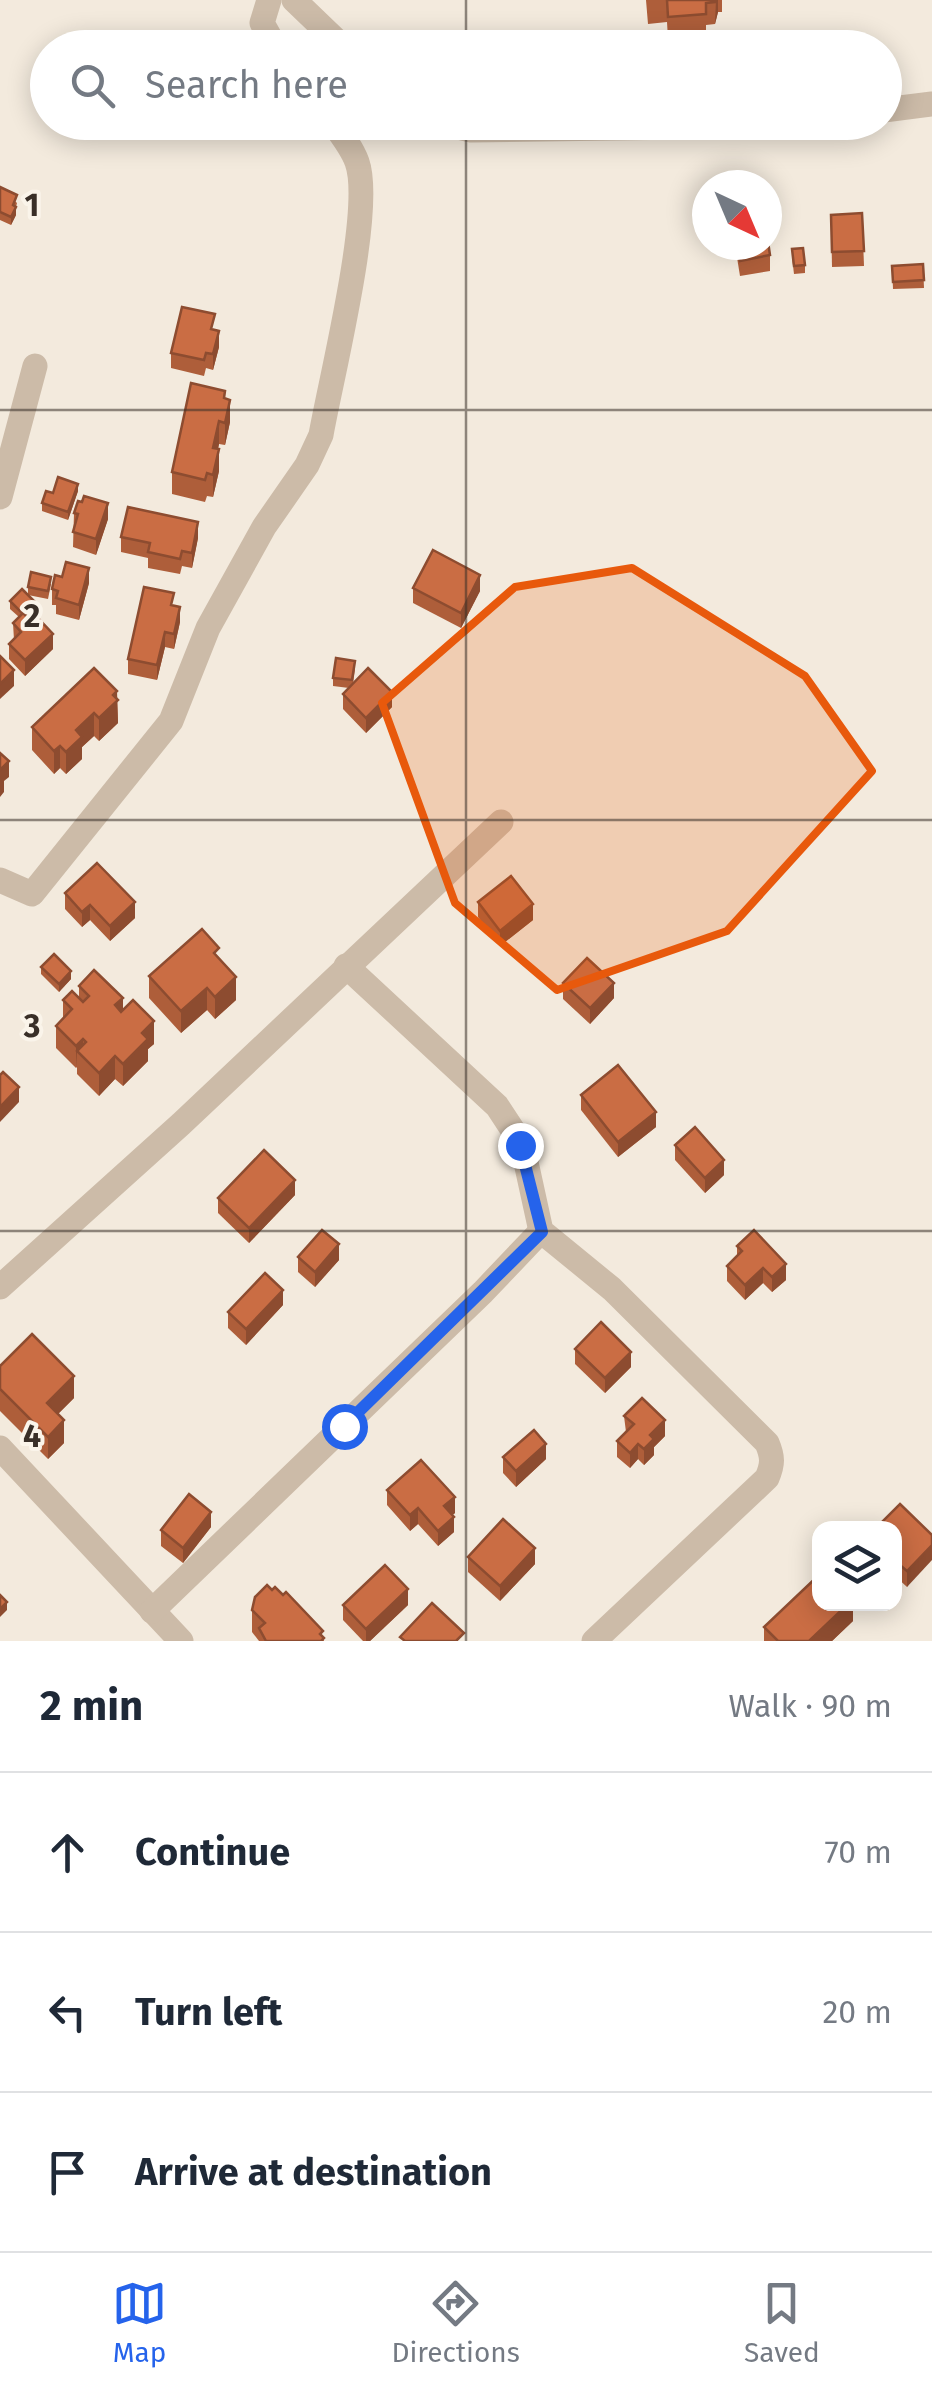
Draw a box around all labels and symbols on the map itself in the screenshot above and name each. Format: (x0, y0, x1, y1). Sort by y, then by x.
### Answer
north arrow (692, 170, 782, 260)
text: 1 (25, 186, 39, 224)
text: 2 (24, 597, 40, 635)
text: 3 (23, 1007, 40, 1045)
route end (498, 1123, 544, 1169)
route start (322, 1404, 368, 1450)
text: 4 (23, 1417, 41, 1455)

